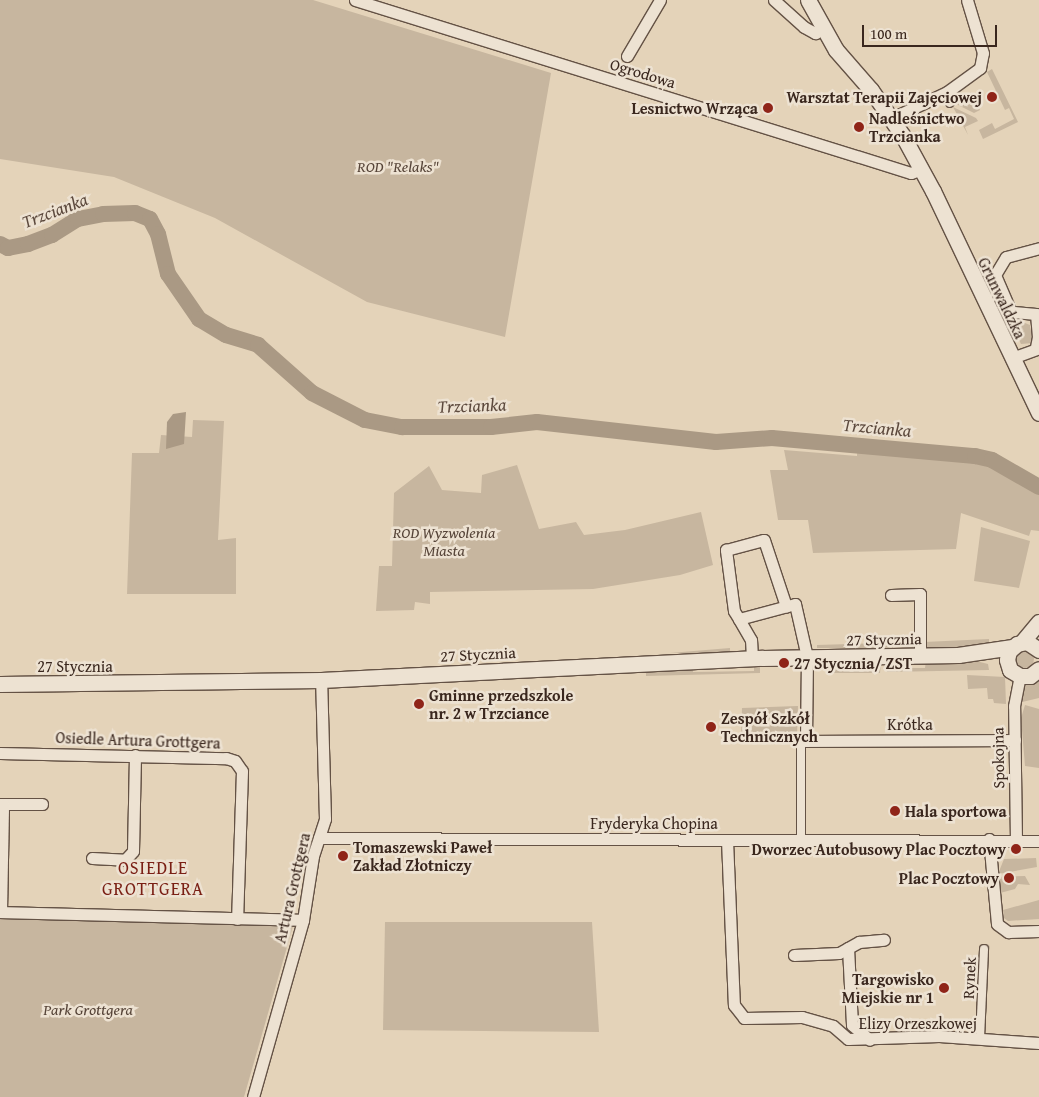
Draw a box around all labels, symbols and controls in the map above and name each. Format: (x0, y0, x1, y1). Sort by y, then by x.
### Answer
scale bar (864, 15, 999, 47)
text: 100 m (870, 23, 907, 44)
street label: Ogrodowa (608, 54, 678, 92)
place label: Warsztat Terapii Zajęciowej (786, 87, 982, 107)
marker: Warsztat Terapii Zajęciowej (986, 91, 998, 103)
place label: Lesnictwo Wrząca (631, 98, 758, 118)
marker: Lesnictwo Wrząca (762, 102, 774, 114)
place label: Nadleśnictwo Trzcianka (869, 108, 964, 146)
marker: Nadleśnictwo Trzcianka (853, 121, 865, 133)
park label: ROD "Relaks" (357, 156, 439, 176)
water label: Trzcianka (19, 189, 91, 233)
street label: Grunwaldzka (974, 254, 1030, 342)
water label: Trzcianka (437, 394, 507, 418)
water label: Trzcianka (842, 414, 912, 442)
park label: ROD Wyzwolenia Miasta (393, 522, 495, 560)
street label: 27 Stycznia (846, 629, 922, 649)
street label: 27 Stycznia (440, 642, 516, 666)
place label: 27 Stycznia/ ZST (794, 653, 912, 673)
street label: 27 Stycznia (37, 656, 113, 676)
marker: 27 Stycznia/ ZST (778, 657, 790, 669)
place label: Gminne przedszkole nr. 2 w Trzciance (429, 685, 573, 723)
marker: Gminne przedszkole nr. 2 w Trzciance (413, 698, 425, 710)
place label: Zespół Szkół Technicznych (721, 708, 818, 746)
street label: Krótka (887, 714, 933, 734)
marker: Zespół Szkół Technicznych (705, 721, 717, 733)
street label: Spokojna (988, 727, 1008, 789)
street label: Osiedle Artura Grottgera (55, 728, 221, 752)
place label: Hala sportowa (905, 801, 1007, 821)
marker: Hala sportowa (889, 805, 901, 817)
street label: Fryderyka Chopina (590, 813, 718, 833)
street label: Artura Grottgera (270, 831, 314, 945)
place label: Tomaszewski Paweł Zakład Złotniczy (353, 837, 492, 875)
place label: Dworzec Autobusowy Plac Pocztowy (751, 839, 1006, 859)
marker: Dworzec Autobusowy Plac Pocztowy (1010, 843, 1022, 855)
marker: Tomaszewski Paweł Zakład Złotniczy (337, 850, 349, 862)
district label: OSIEDLE GROTTGERA (101, 858, 205, 901)
place label: Plac Pocztowy (899, 868, 999, 888)
marker: Plac Pocztowy (1003, 872, 1015, 884)
street label: Rynek (958, 957, 980, 999)
place label: Targowisko Miejskie nr 1 (842, 969, 934, 1007)
marker: Targowisko Miejskie nr 1 (938, 982, 950, 994)
park label: Park Grottgera (43, 999, 133, 1019)
street label: Elizy Orzeszkowej (859, 1013, 977, 1033)

